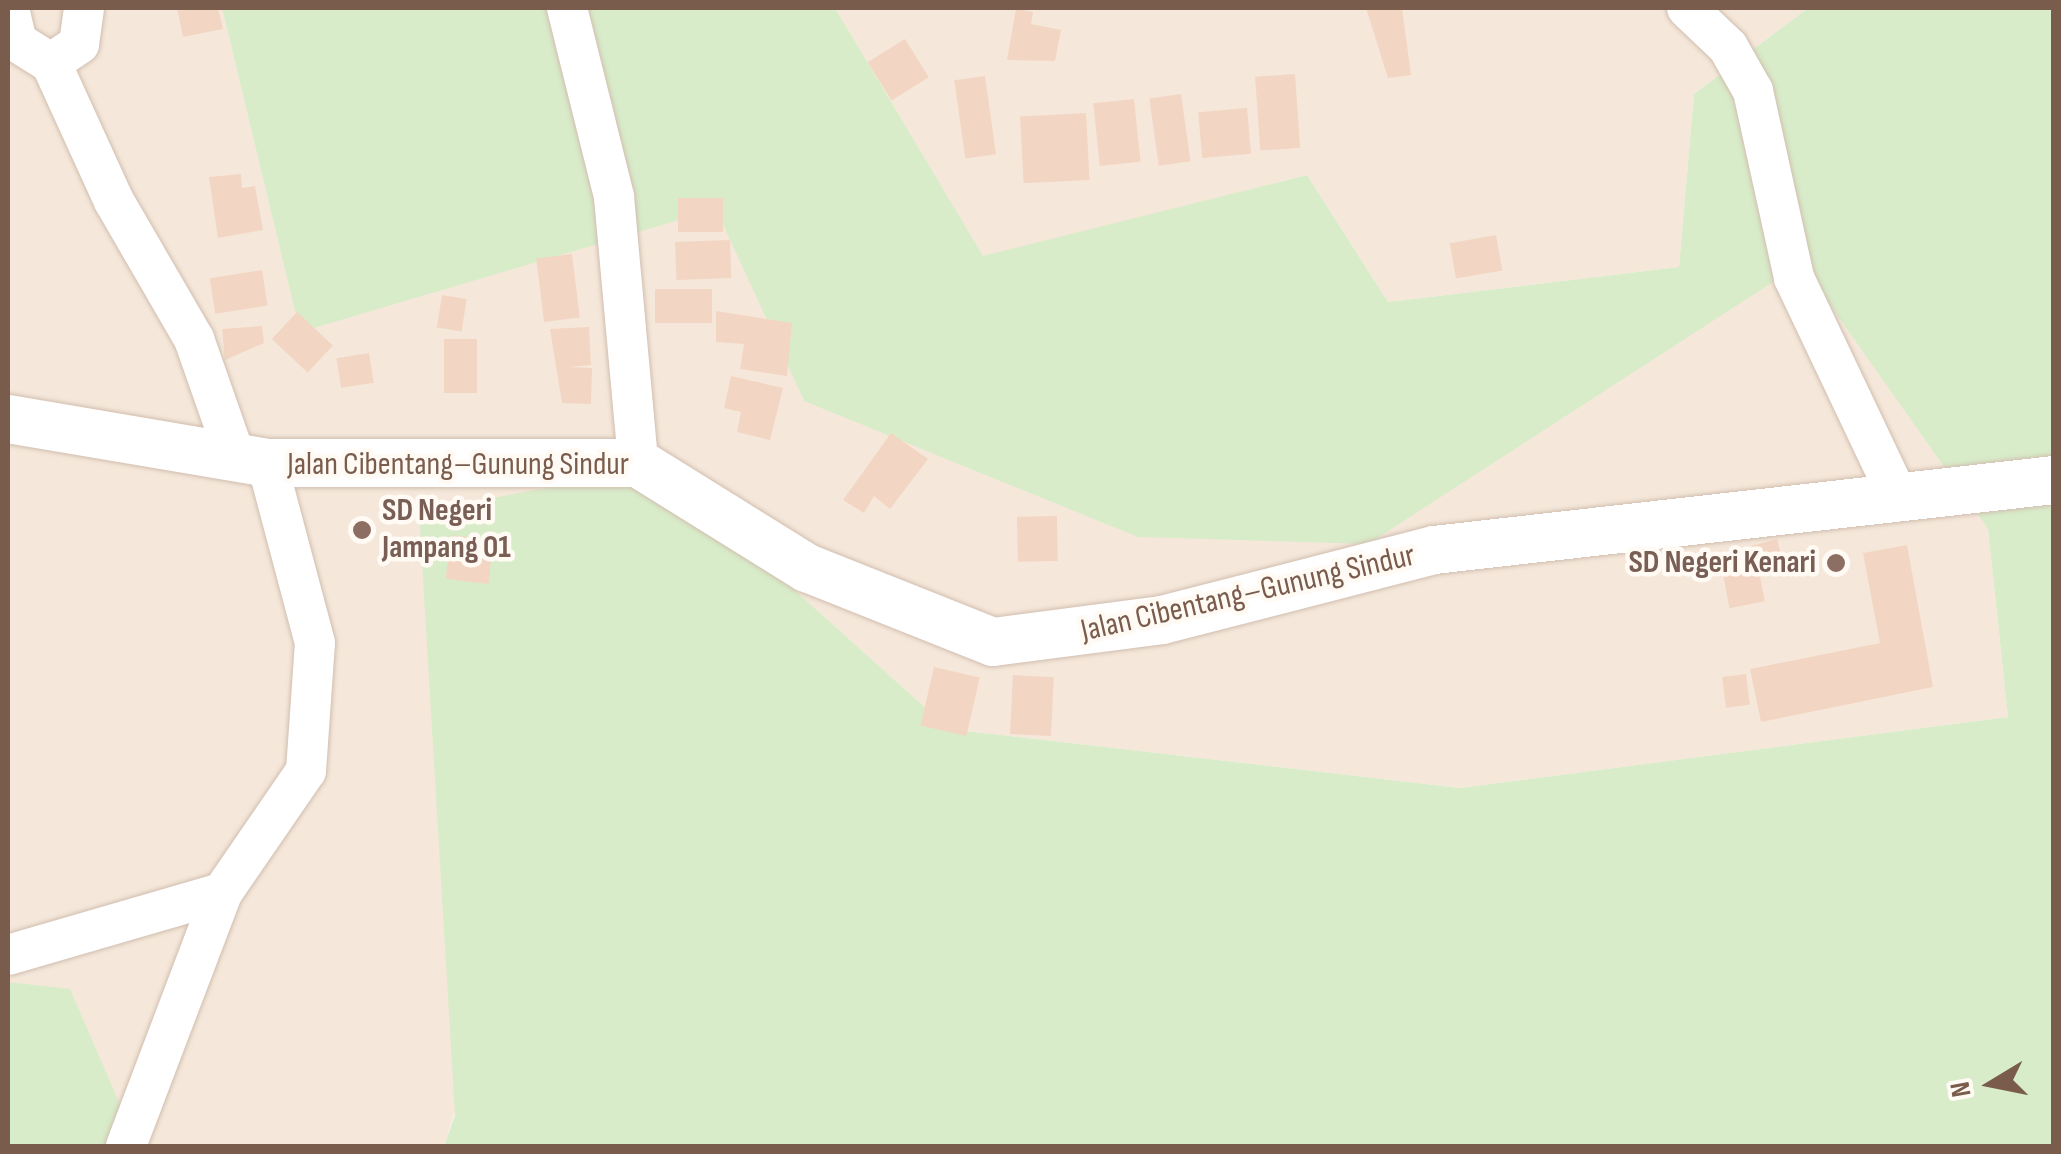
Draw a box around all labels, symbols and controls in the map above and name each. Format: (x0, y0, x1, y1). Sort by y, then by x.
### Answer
street label: Jalan Cibentang–Gunung Sindur (287, 446, 629, 484)
place label: SD Negeri Jampang 01 (382, 493, 511, 568)
marker: SD Negeri Jampang 01 (351, 519, 373, 541)
street label: Jalan Cibentang–Gunung Sindur (1077, 537, 1419, 651)
place label: SD Negeri Kenari (1628, 544, 1816, 582)
marker: SD Negeri Kenari (1825, 552, 1847, 574)
north arrow (1941, 1034, 2041, 1134)
text: N (1943, 1079, 1979, 1100)

